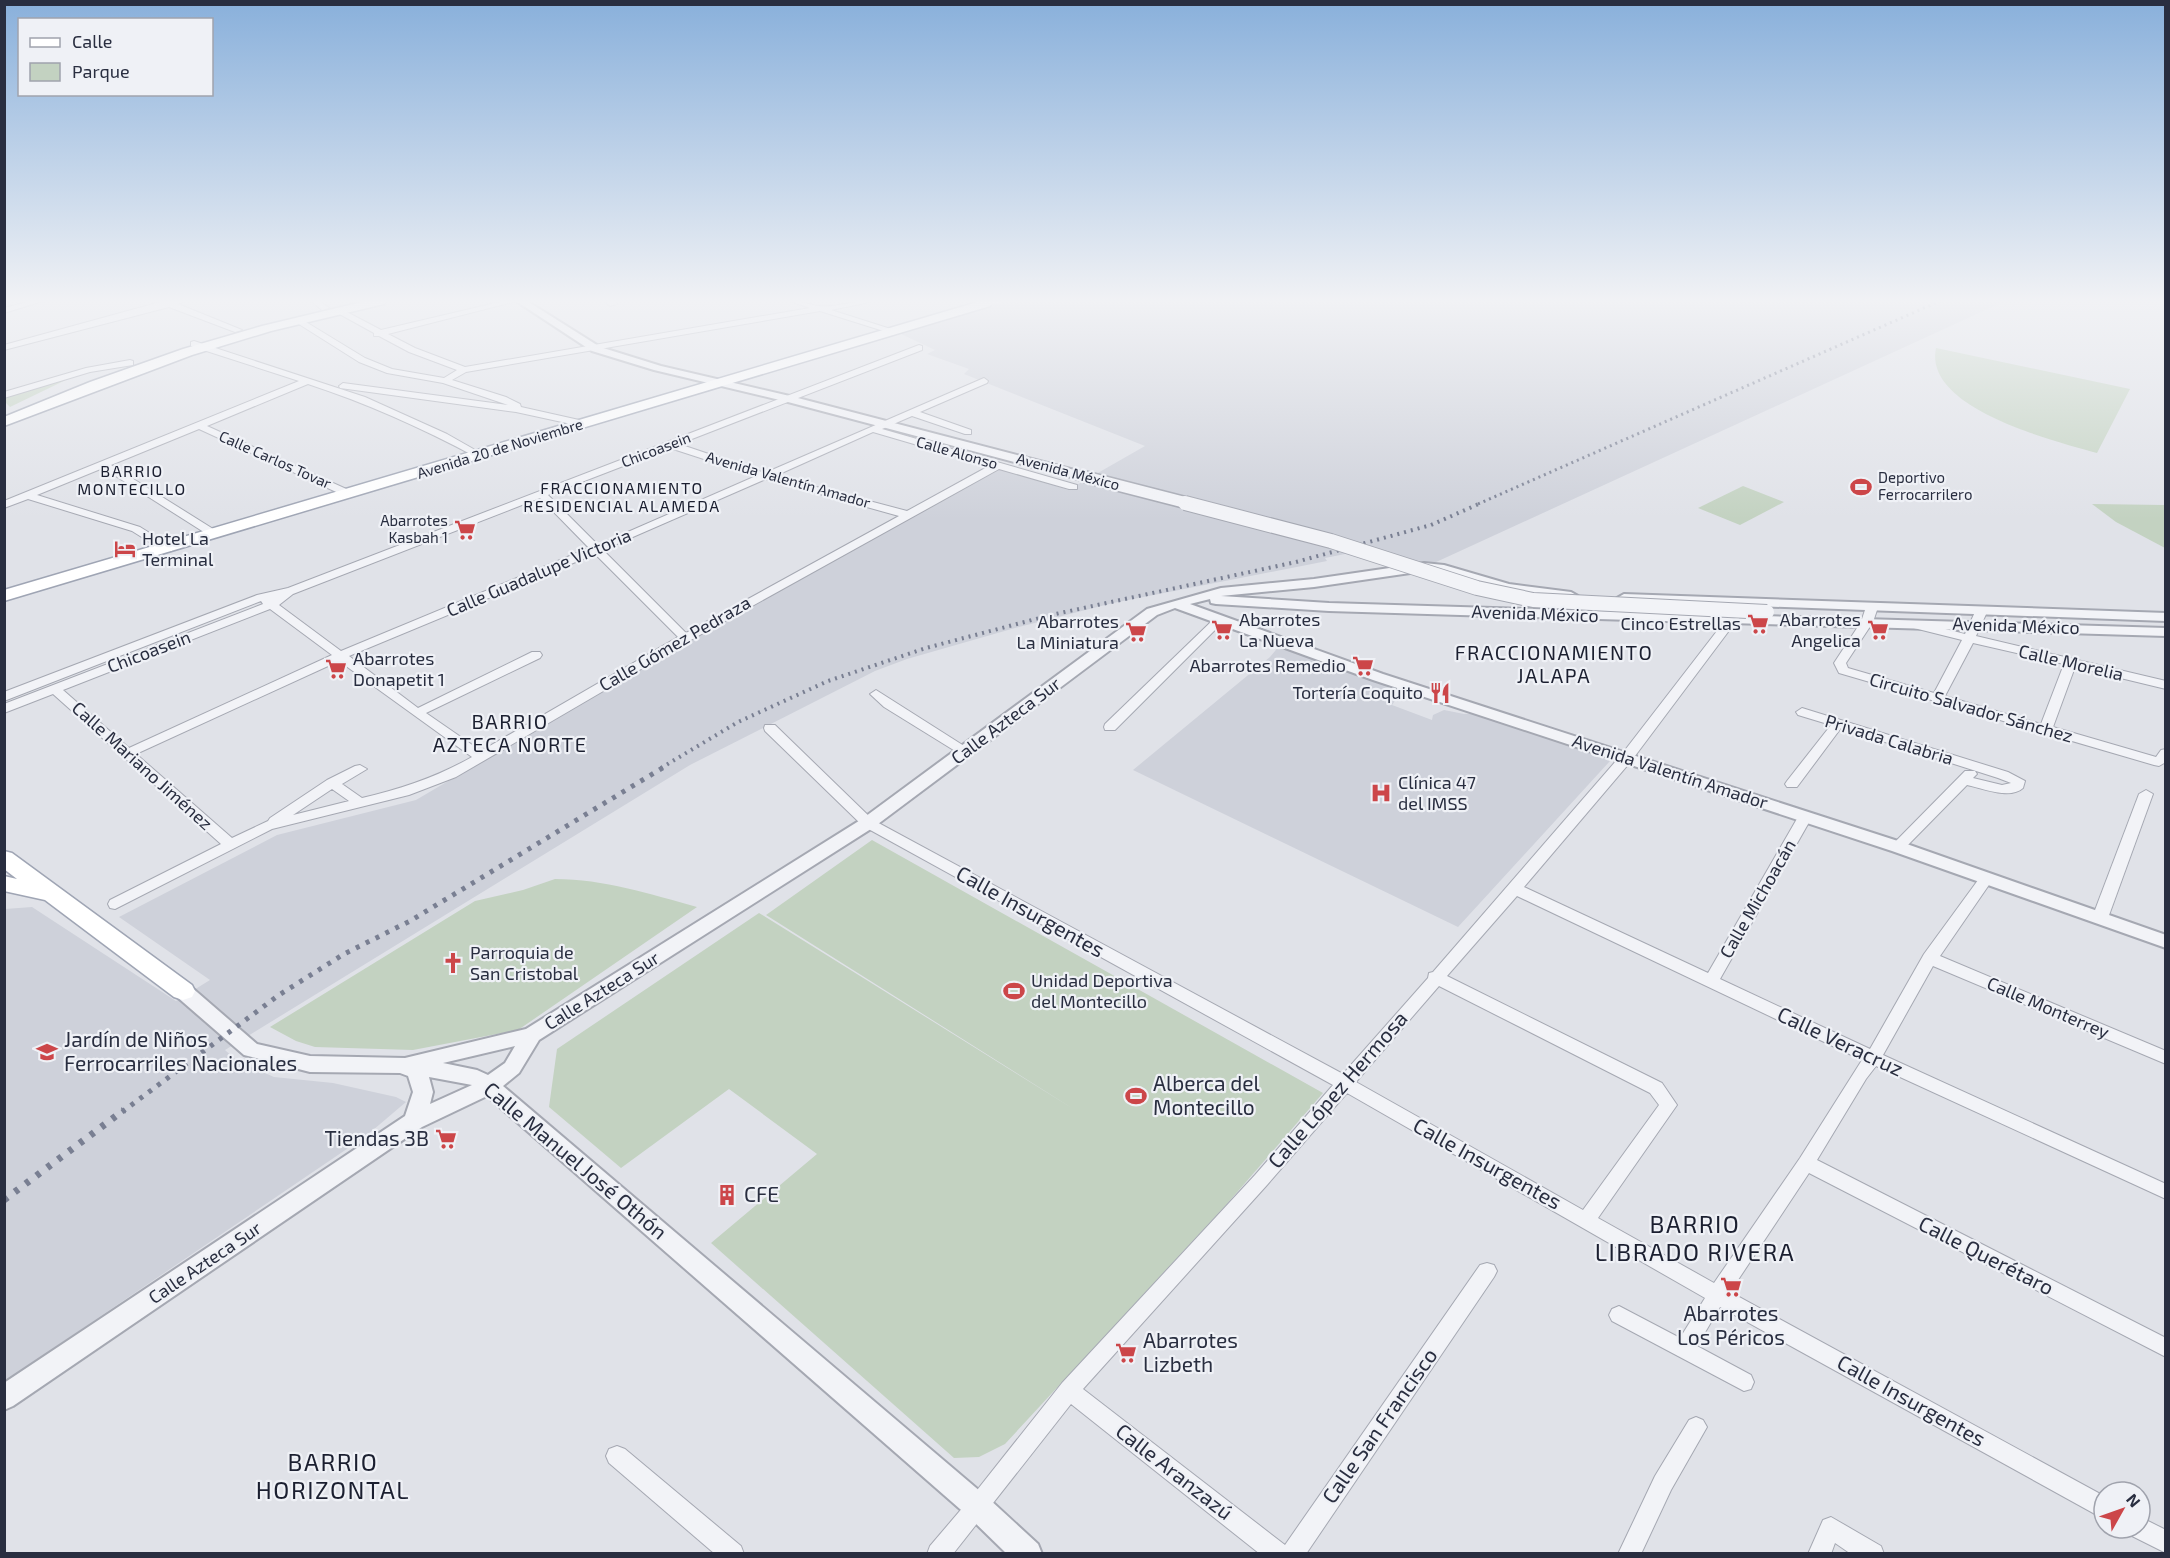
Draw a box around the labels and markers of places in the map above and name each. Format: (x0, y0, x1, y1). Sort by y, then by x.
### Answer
place label: Deportivo Ferrocarrilero (1878, 468, 1972, 503)
sports icon: Deportivo Ferrocarrilero (1849, 475, 1873, 499)
place label: Abarrotes Kasbah 1 (380, 511, 448, 546)
supermarket icon: Abarrotes Kasbah 1 (453, 518, 477, 542)
place label: Hotel La Terminal (142, 527, 214, 570)
hotel icon: Hotel La Terminal (113, 537, 137, 561)
place label: Abarrotes La Nueva (1239, 608, 1320, 651)
place label: Abarrotes Angelica (1780, 608, 1861, 651)
place label: Abarrotes La Miniatura (1017, 610, 1119, 653)
place label: Cinco Estrellas (1620, 612, 1741, 634)
supermarket icon: Cinco Estrellas (1746, 612, 1770, 636)
supermarket icon: Abarrotes La Nueva (1210, 618, 1234, 642)
supermarket icon: Abarrotes Angelica (1866, 618, 1890, 642)
supermarket icon: Abarrotes La Miniatura (1124, 620, 1148, 644)
place label: Abarrotes Donapetit 1 (353, 647, 445, 690)
place label: Abarrotes Remedio (1189, 654, 1346, 676)
supermarket icon: Abarrotes Remedio (1351, 654, 1375, 678)
supermarket icon: Abarrotes Donapetit 1 (324, 657, 348, 681)
place label: Tortería Coquito (1292, 681, 1423, 703)
restaurant icon: Tortería Coquito (1428, 681, 1452, 705)
place label: Clínica 47 del IMSS (1398, 771, 1476, 814)
hospital icon: Clínica 47 del IMSS (1369, 781, 1393, 805)
place label: Parroquia de San Cristobal (470, 941, 579, 984)
church icon: Parroquia de San Cristobal (441, 951, 465, 975)
place label: Unidad Deportiva del Montecillo (1031, 969, 1173, 1012)
sports icon: Unidad Deportiva del Montecillo (1002, 979, 1026, 1003)
place label: Jardín de Niños Ferrocarriles Nacionales (64, 1026, 297, 1075)
school or university icon: Jardín de Niños Ferrocarriles Nacionales (35, 1040, 59, 1064)
place label: Alberca del Montecillo (1153, 1070, 1260, 1119)
sports icon: Alberca del Montecillo (1124, 1084, 1148, 1108)
place label: Tiendas 3B (325, 1125, 429, 1150)
supermarket icon: Tiendas 3B (434, 1127, 458, 1151)
place label: CFE (744, 1181, 779, 1206)
building icon: CFE (715, 1183, 739, 1207)
supermarket icon: Abarrotes Los Péricos (1719, 1275, 1743, 1299)
place label: Abarrotes Los Péricos (1677, 1300, 1785, 1349)
place label: Abarrotes Lizbeth (1143, 1327, 1238, 1376)
supermarket icon: Abarrotes Lizbeth (1114, 1341, 1138, 1365)

